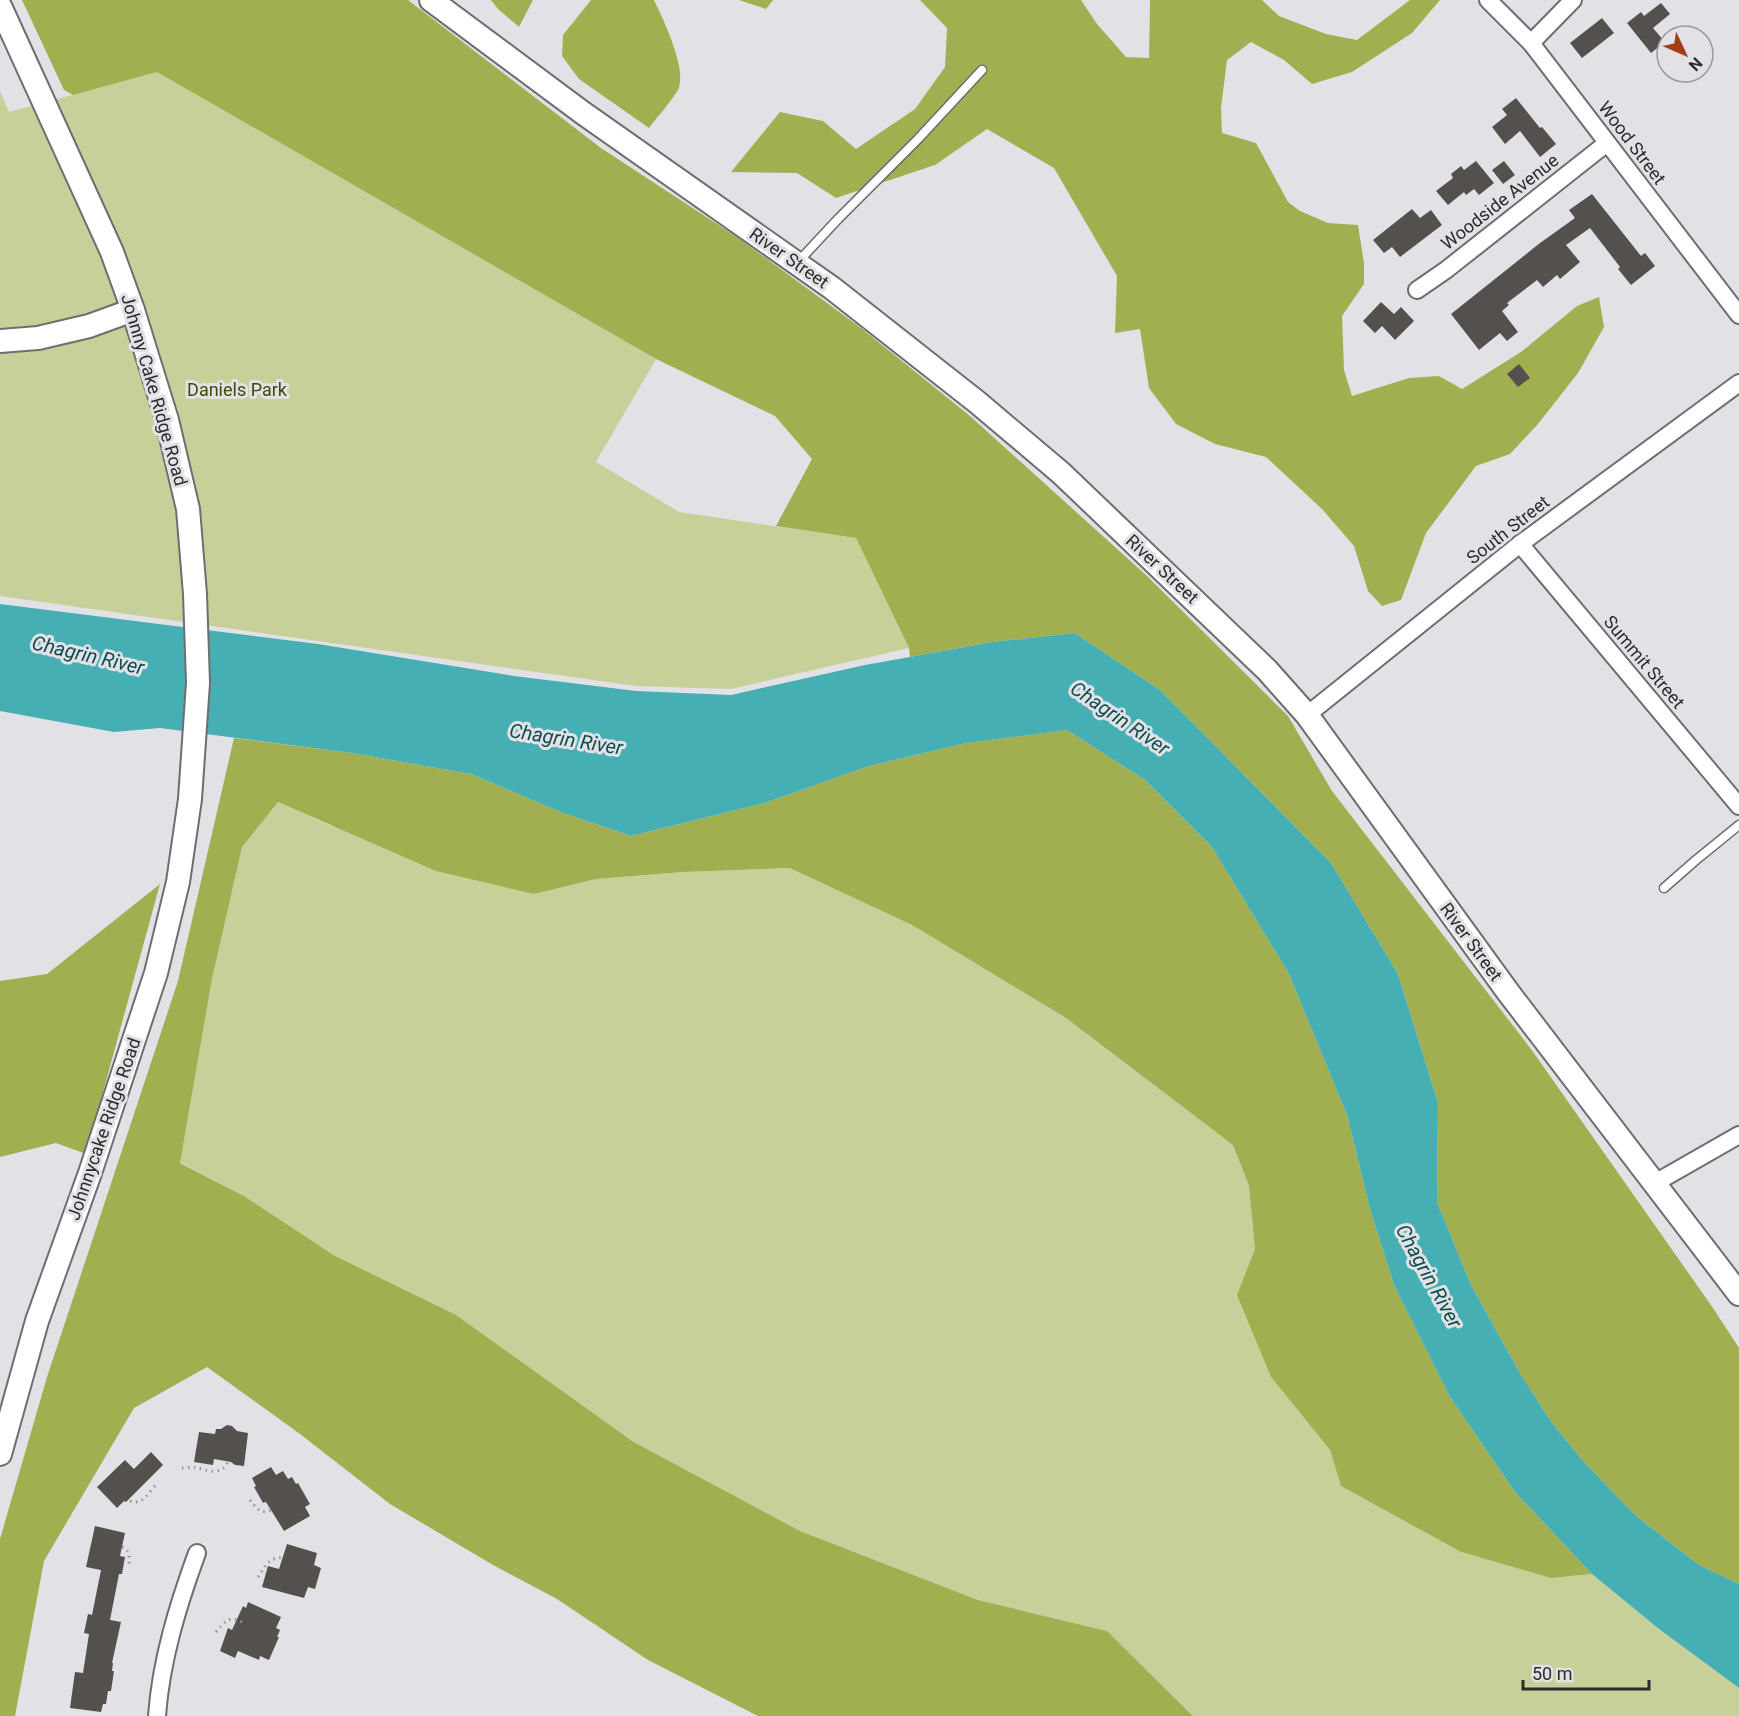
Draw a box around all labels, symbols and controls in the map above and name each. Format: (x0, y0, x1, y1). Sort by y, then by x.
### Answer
north arrow (1655, 24, 1715, 84)
text: N (1685, 53, 1706, 75)
street label: Wood Street (1594, 97, 1670, 188)
street label: Woodside Avenue (1437, 149, 1563, 254)
street label: River Street (746, 223, 833, 293)
street label: Johnny Cake Ridge Road (117, 292, 192, 488)
park label: Daniels Park (187, 379, 288, 400)
street label: South Street (1462, 491, 1553, 568)
street label: River Street (1122, 530, 1203, 608)
street label: Summit Street (1600, 611, 1689, 712)
water label: Chagrin River (30, 630, 148, 680)
water label: Chagrin River (1066, 676, 1175, 761)
water label: Chagrin River (508, 718, 626, 760)
street label: River Street (1436, 898, 1507, 985)
street label: Johnnycake Ridge Road (62, 1035, 145, 1223)
water label: Chagrin River (1391, 1220, 1468, 1333)
scale bar (1523, 1653, 1649, 1691)
text: 50 m (1532, 1663, 1572, 1684)

